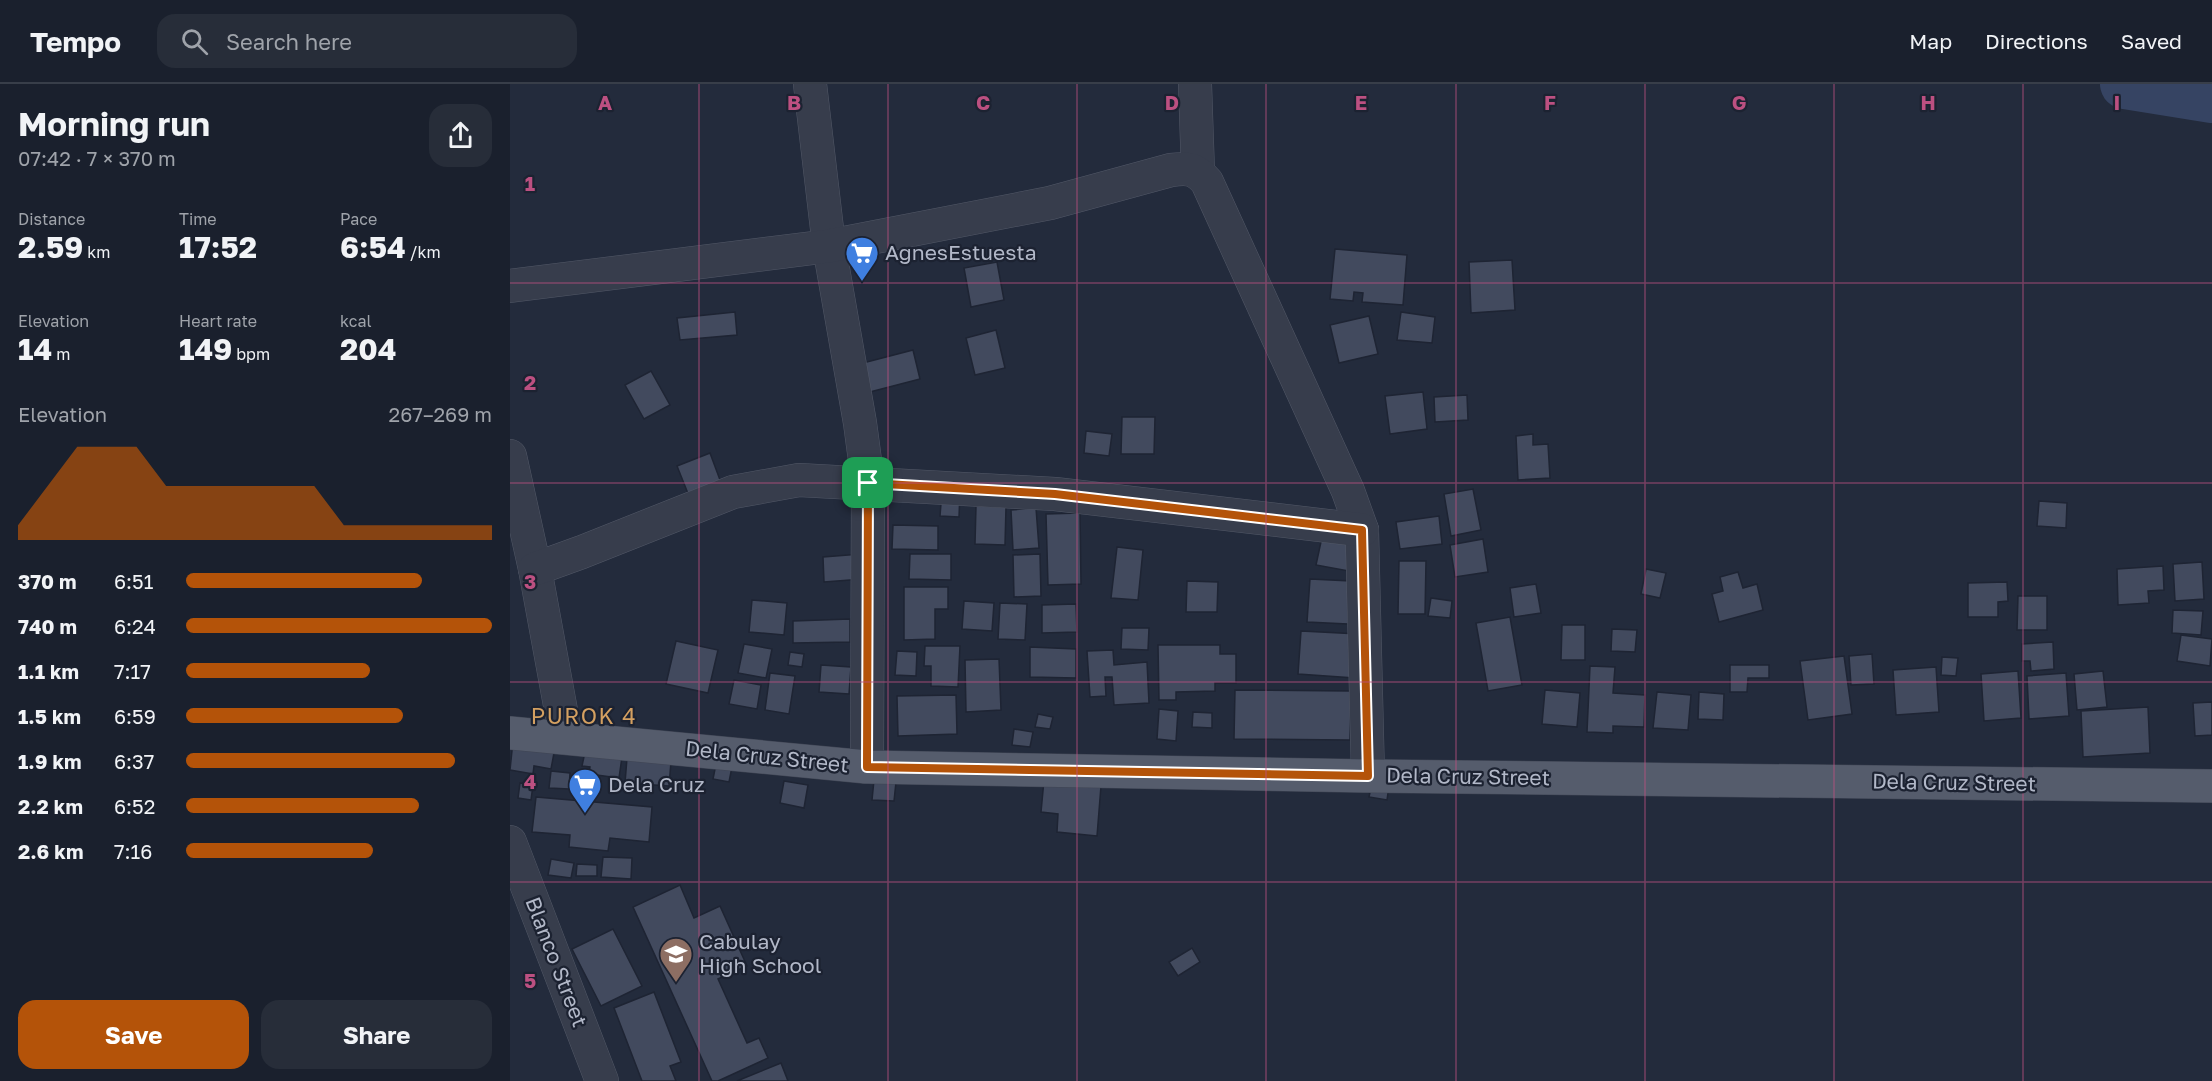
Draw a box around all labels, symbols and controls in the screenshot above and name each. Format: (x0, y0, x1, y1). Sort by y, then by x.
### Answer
search box (157, 14, 577, 68)
text: Tempo (30, 25, 121, 58)
icon: search (178, 25, 211, 58)
text: Search here (226, 28, 352, 55)
text: Map (1909, 28, 1952, 54)
text: Directions (1985, 28, 2088, 54)
text: Saved (2121, 28, 2182, 54)
text: A (598, 90, 612, 114)
text: B (787, 90, 801, 114)
text: C (976, 90, 990, 114)
text: D (1165, 90, 1179, 114)
text: E (1355, 90, 1367, 114)
text: F (1544, 90, 1556, 114)
text: G (1732, 90, 1746, 114)
text: H (1920, 90, 1936, 114)
text: I (2114, 90, 2120, 114)
text: Morning run (18, 104, 210, 143)
button: share (429, 104, 492, 167)
text: 07:42 · 7 × 370 m (18, 146, 176, 170)
text: 1 (525, 171, 535, 195)
text: Distance (18, 209, 85, 229)
text: Time (179, 209, 217, 229)
text: Pace (340, 209, 377, 229)
text: 2.59 (18, 229, 83, 265)
text: 17:52 (179, 229, 257, 265)
text: 6:54 (340, 229, 406, 265)
supermarket icon: AgnesEstuesta (844, 235, 880, 282)
place label: AgnesEstuesta (885, 239, 1037, 265)
text: km (83, 242, 110, 262)
text: /km (406, 242, 441, 262)
text: Elevation (18, 311, 89, 331)
text: Heart rate (179, 311, 257, 331)
text: kcal (340, 311, 372, 331)
text: 14 (18, 331, 52, 367)
text: 149 (179, 331, 232, 367)
text: 204 (340, 331, 397, 367)
text: m (52, 344, 70, 364)
text: bpm (232, 344, 270, 364)
text: 2 (524, 370, 536, 394)
text: Elevation (18, 402, 107, 426)
text: 267–269 m (389, 402, 492, 426)
pin (842, 457, 893, 508)
icon: arrive (851, 466, 884, 499)
text: 370 m (18, 569, 77, 593)
text: 6:51 (114, 569, 153, 593)
text: 3 (524, 569, 536, 593)
text: 740 m (18, 614, 77, 638)
text: 6:24 (114, 614, 156, 638)
text: 1.1 km (18, 659, 79, 683)
text: 7:17 (114, 659, 151, 683)
district label: PUROK 4 (531, 702, 637, 729)
text: 1.5 km (18, 704, 81, 728)
text: 6:59 (114, 704, 156, 728)
street label: Dela Cruz Street (684, 735, 850, 778)
text: 1.9 km (18, 749, 82, 773)
text: 6:37 (114, 749, 154, 773)
street label: Dela Cruz Street (1386, 762, 1550, 790)
supermarket icon: Dela Cruz (567, 767, 603, 814)
street label: Dela Cruz Street (1872, 768, 2036, 796)
text: 4 (524, 769, 536, 793)
place label: Dela Cruz (608, 771, 705, 797)
text: 2.2 km (18, 794, 83, 818)
text: 6:52 (114, 794, 155, 818)
text: 2.6 km (18, 839, 83, 863)
text: 7:16 (114, 839, 152, 863)
street label: Blanco Street (520, 893, 594, 1030)
place label: Cabulay High School (699, 928, 821, 978)
school or university icon: Cabulay High School (658, 936, 694, 983)
text: 5 (524, 968, 536, 992)
button: Save (18, 1000, 249, 1069)
button: Share (261, 1000, 492, 1069)

